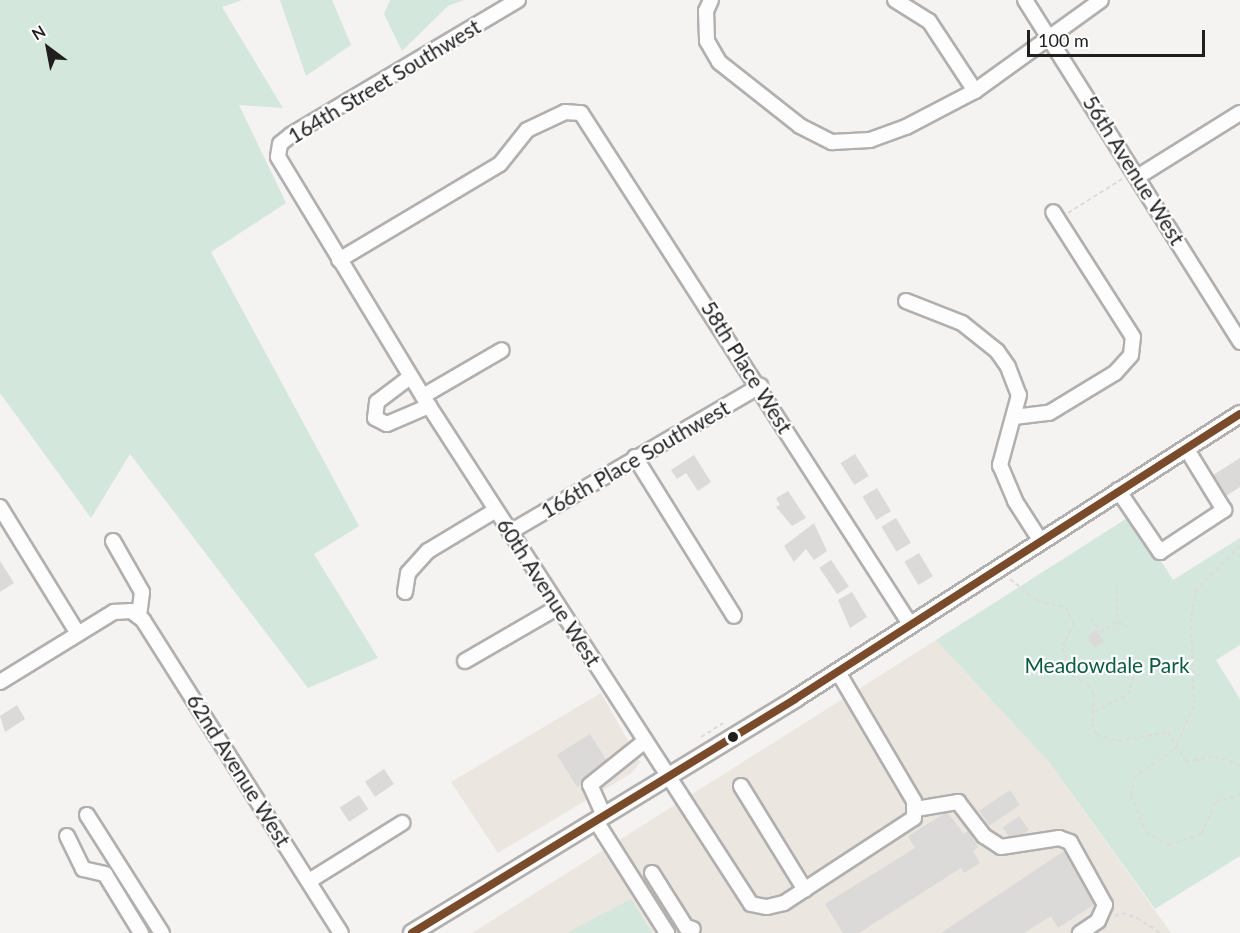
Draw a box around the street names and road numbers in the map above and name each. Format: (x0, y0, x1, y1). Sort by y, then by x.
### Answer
street label: 164th Street Southwest (283, 14, 485, 148)
street label: 56th Avenue West (1078, 90, 1190, 250)
street label: 58th Place West (696, 296, 798, 438)
street label: 166th Place Southwest (536, 395, 734, 523)
street label: 60th Avenue West (492, 513, 606, 671)
street label: 62nd Avenue West (182, 689, 296, 851)

